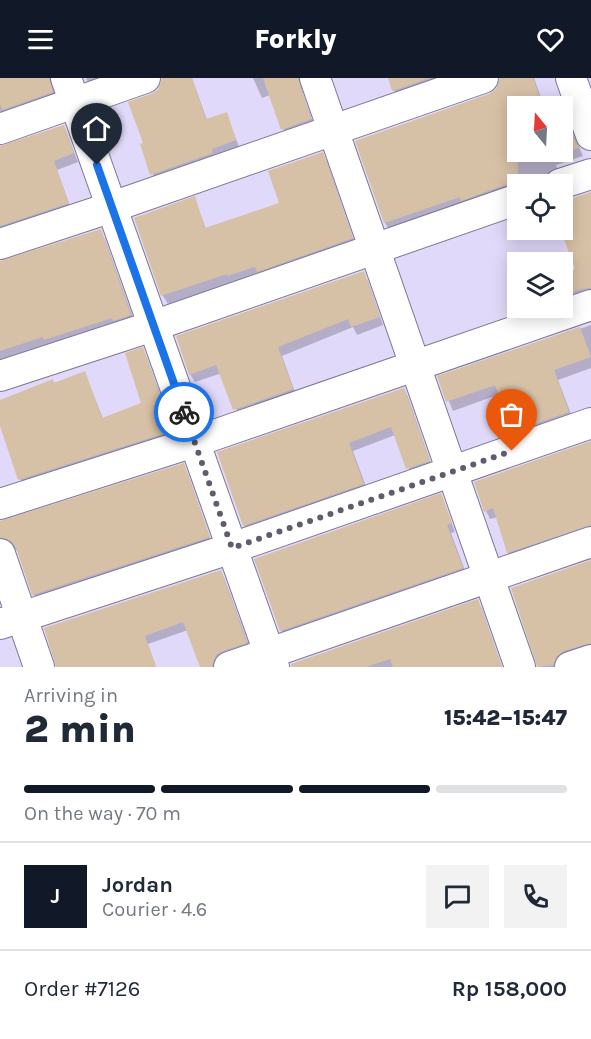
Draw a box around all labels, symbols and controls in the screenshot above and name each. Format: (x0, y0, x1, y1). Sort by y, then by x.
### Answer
icon: menu (24, 23, 57, 56)
text: Forkly (254, 23, 337, 55)
icon: heart (534, 23, 567, 56)
north arrow (507, 96, 573, 162)
map controls (507, 96, 573, 318)
pin (71, 103, 122, 165)
icon: home (80, 112, 113, 145)
button: locate (507, 174, 573, 240)
button: layers (507, 252, 573, 318)
courier (154, 382, 214, 442)
pin (486, 389, 537, 451)
icon: bike (168, 396, 201, 429)
icon: bag (495, 398, 528, 431)
text: Arriving in (24, 684, 118, 707)
text: 15:42–15:47 (444, 705, 567, 731)
text: 2 min (24, 706, 136, 752)
text: On the way · 70 m (24, 802, 181, 825)
button: chat (426, 865, 489, 928)
button: phone (504, 865, 567, 928)
text: Jordan (102, 872, 173, 898)
text: J (51, 883, 60, 909)
text: Courier · 4.6 (102, 898, 207, 921)
text: Order #7126 (24, 976, 140, 1002)
text: Rp 158,000 (452, 976, 567, 1002)

